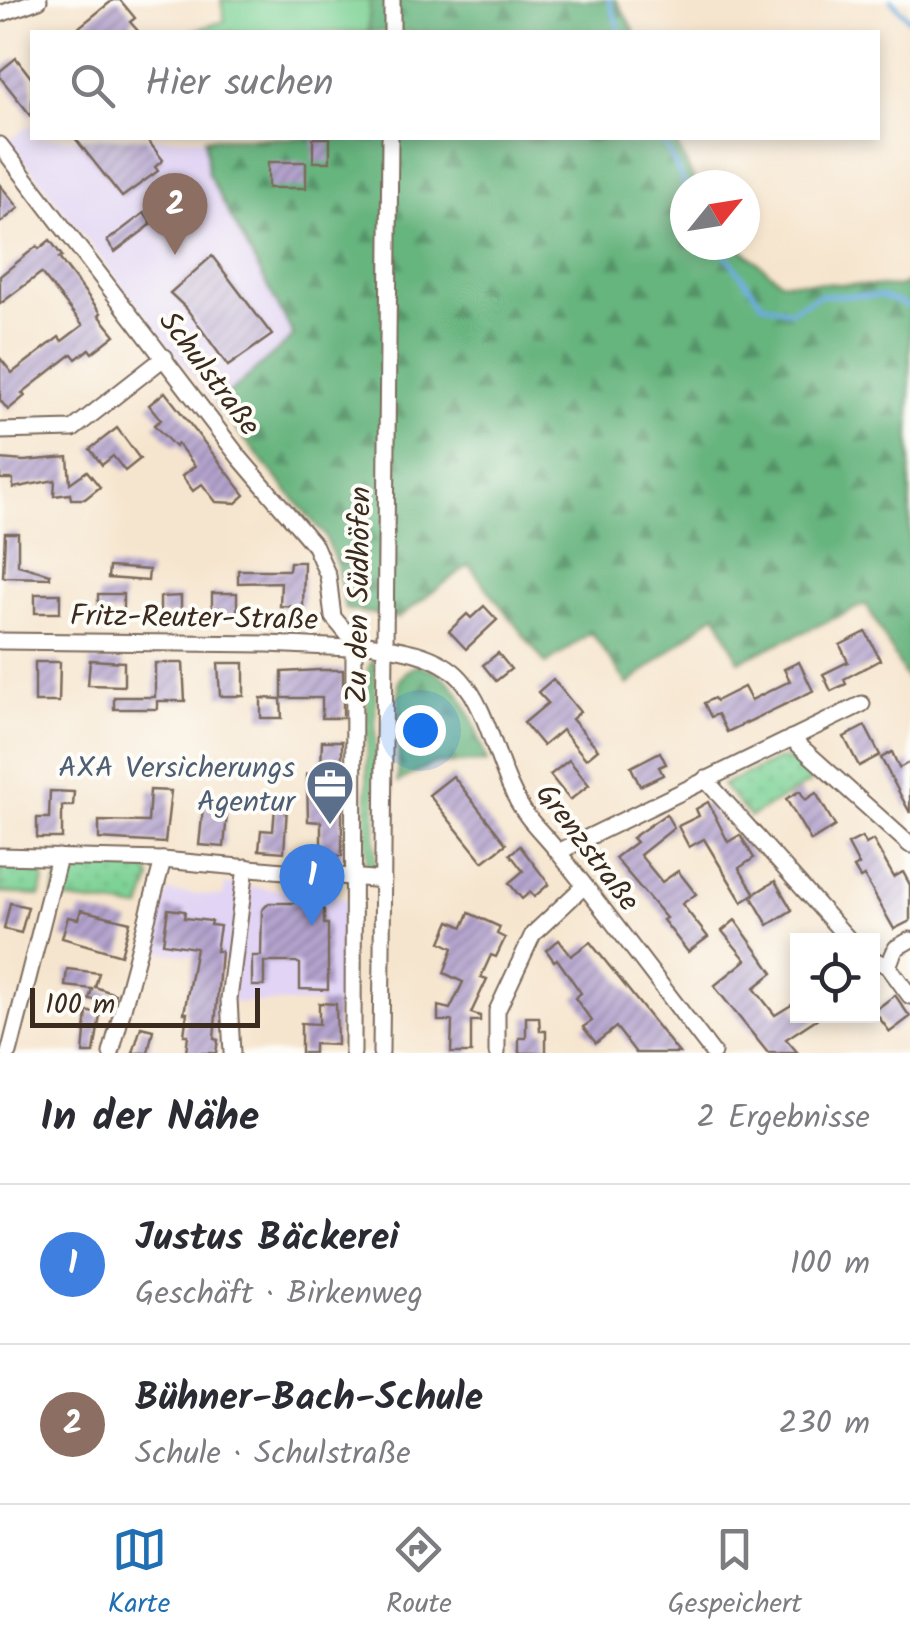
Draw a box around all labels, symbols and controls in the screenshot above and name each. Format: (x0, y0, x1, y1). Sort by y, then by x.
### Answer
search box (30, 30, 880, 140)
text: Hier suchen (145, 55, 334, 115)
icon: search (65, 58, 120, 113)
north arrow (670, 170, 760, 260)
pin: 2 (142, 172, 208, 255)
street label: Schulstraße (145, 301, 272, 447)
street label: Zu den Südhöfen (334, 486, 386, 704)
street label: Fritz-Reuter-Straße (69, 593, 318, 645)
your location (395, 705, 446, 756)
place label: AXA Versicherungs Agentur (58, 745, 297, 827)
office icon: AXA Versicherungs Agentur (304, 758, 356, 826)
street label: Grenzstraße (522, 774, 651, 923)
pin: 1 (280, 844, 344, 926)
map controls (790, 933, 880, 1023)
button: locate (790, 933, 880, 1023)
scale bar (30, 983, 260, 1028)
text: 100 m (45, 983, 115, 1028)
text: In der Nähe (40, 1085, 259, 1152)
text: 2 Ergebnisse (697, 1093, 870, 1144)
text: Justus Bäckerei (135, 1209, 399, 1269)
text: 1 (68, 1239, 77, 1290)
text: 100 m (790, 1239, 870, 1290)
text: Geschäft · Birkenweg (135, 1269, 423, 1320)
text: Bühner-Bach-Schule (135, 1369, 483, 1429)
text: 2 (63, 1399, 82, 1450)
text: 230 m (779, 1399, 870, 1450)
text: Schule · Schulstraße (135, 1429, 411, 1480)
tab: Karte (108, 1522, 170, 1627)
tab: Route (386, 1522, 452, 1627)
tab: Gespeichert (668, 1522, 802, 1627)

